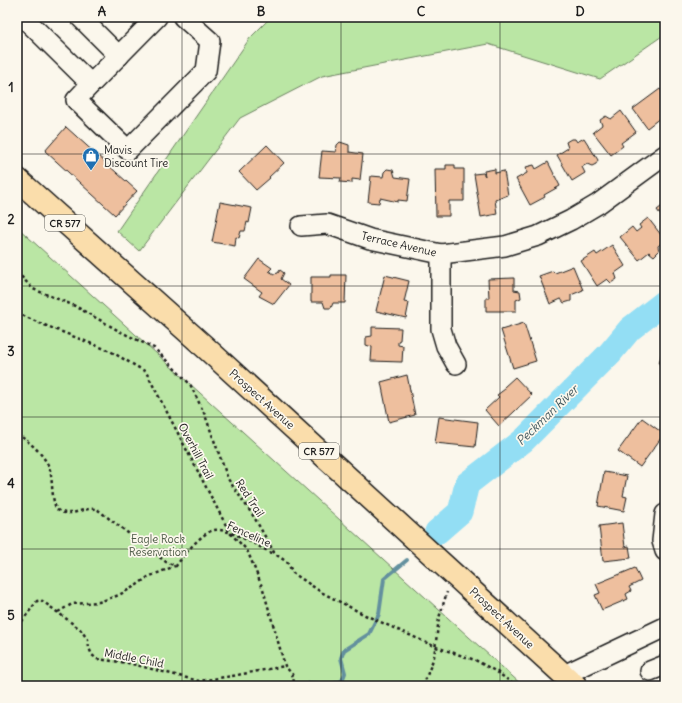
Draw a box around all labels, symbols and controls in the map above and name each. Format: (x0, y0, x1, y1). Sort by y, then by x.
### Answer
text: A (98, 3, 107, 20)
text: B (257, 3, 266, 20)
text: C (417, 3, 426, 20)
text: D (575, 3, 585, 20)
text: 1 (8, 79, 14, 96)
place label: Mavis Discount Tire (104, 143, 168, 170)
shop icon: Mavis Discount Tire (81, 146, 101, 171)
text: 2 (7, 211, 15, 228)
road number: CR 577 (45, 215, 85, 231)
street label: Terrace Avenue (360, 229, 438, 259)
text: 3 (7, 343, 15, 360)
street label: Prospect Avenue (226, 366, 298, 432)
water label: Peckman River (513, 380, 583, 448)
street label: Overhill Trail (175, 421, 217, 481)
road number: CR 577 (299, 443, 339, 459)
text: 4 (7, 475, 15, 492)
street label: Red Trail (233, 476, 267, 520)
street label: Fenceline (225, 518, 273, 550)
park label: Eagle Rock Reservation (129, 532, 187, 559)
street label: Prospect Avenue (467, 585, 537, 652)
text: 5 (7, 607, 15, 624)
street label: Middle Child (103, 645, 165, 671)

